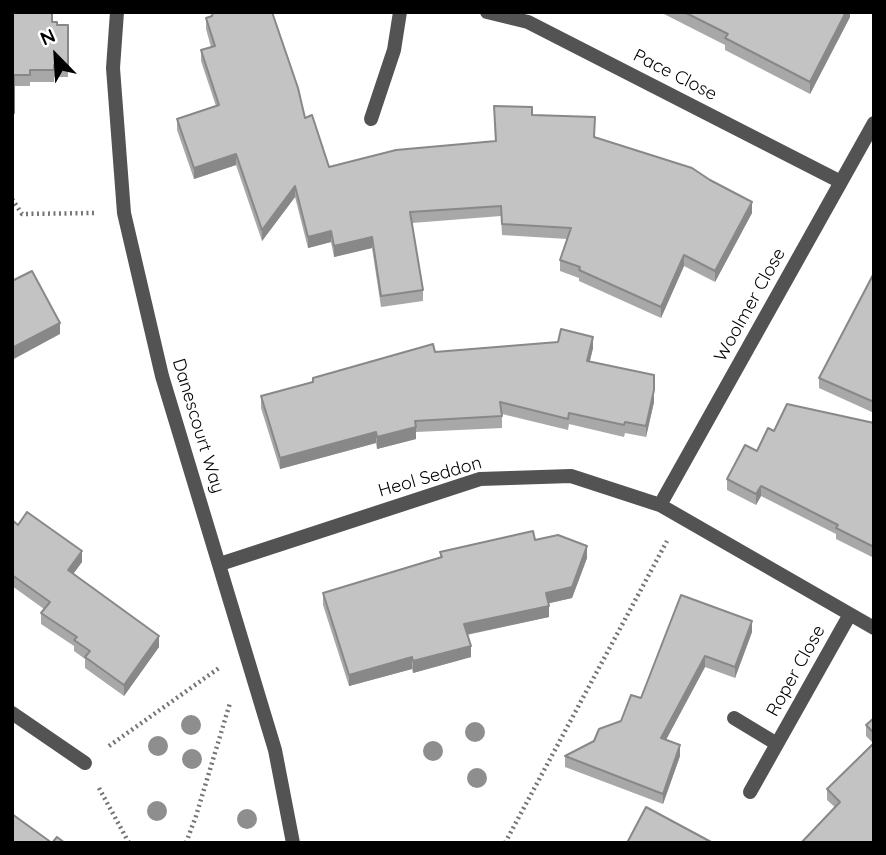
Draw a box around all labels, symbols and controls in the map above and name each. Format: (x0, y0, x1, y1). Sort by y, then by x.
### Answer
north arrow (21, 21, 91, 91)
text: N (36, 23, 59, 51)
street label: Pace Close (629, 45, 721, 105)
street label: Woolmer Close (710, 244, 790, 366)
street label: Danescourt Way (167, 356, 229, 496)
street label: Heol Seddon (376, 452, 484, 502)
street label: Roper Close (762, 622, 830, 720)

